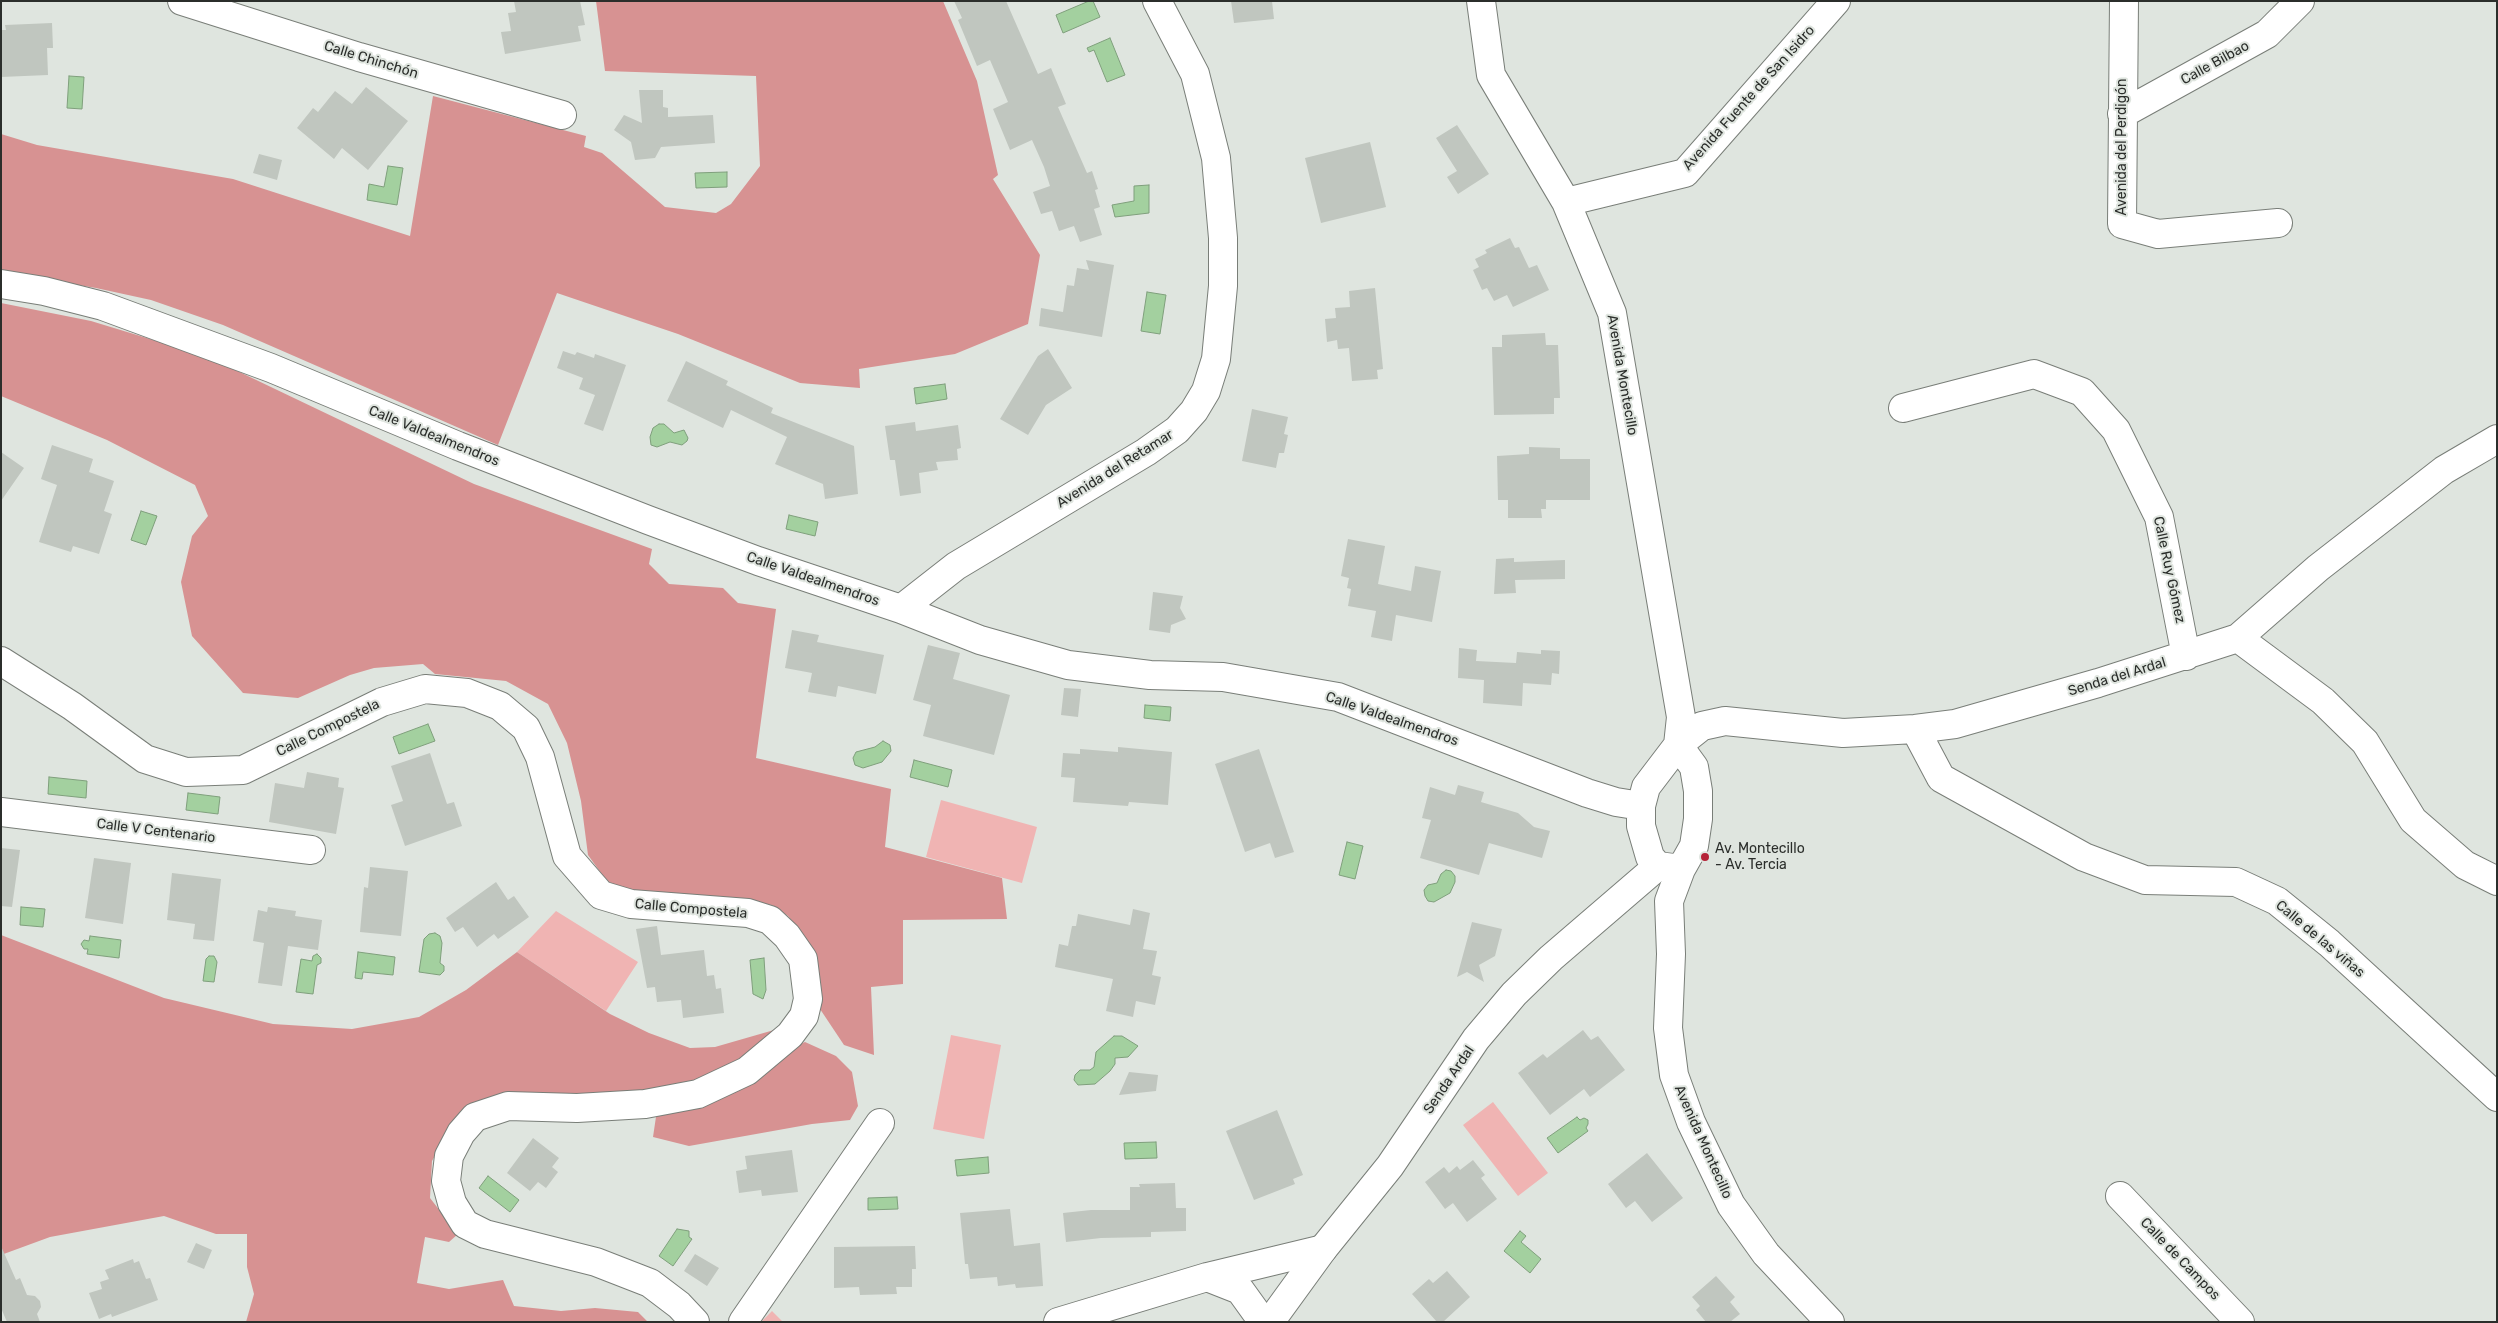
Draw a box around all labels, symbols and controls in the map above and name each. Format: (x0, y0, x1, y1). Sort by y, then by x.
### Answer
street label: Avenida Fuente de San Isidro (1680, 22, 1818, 174)
street label: Calle Bilbao (2178, 37, 2252, 89)
street label: Calle Chinchón (322, 38, 420, 82)
street label: Avenida del Perdigón (2114, 78, 2130, 216)
street label: Avenida Montecillo (1603, 313, 1641, 437)
street label: Calle Valdealmendros (366, 402, 502, 470)
street label: Avenida del Retamar (1054, 426, 1176, 512)
street label: Calle Ruy Gómez (2149, 515, 2189, 625)
street label: Calle Valdealmendros (744, 548, 882, 610)
street label: Senda del Ardal (2066, 654, 2168, 700)
street label: Calle Valdealmendros (1323, 688, 1461, 750)
street label: Calle Compostela (274, 696, 382, 760)
street label: Calle V Centenario (96, 815, 216, 847)
place label: Av. Montecillo - Av. Tercia (1715, 841, 1805, 874)
marker: Av. Montecillo - Av. Tercia (1699, 851, 1711, 863)
street label: Calle Compostela (634, 896, 748, 922)
street label: Calle de las viñas (2272, 897, 2368, 981)
street label: Senda Ardal (1420, 1043, 1478, 1117)
street label: Avenida Montecillo (1670, 1083, 1736, 1201)
street label: Calle de Campos (2137, 1214, 2223, 1304)

